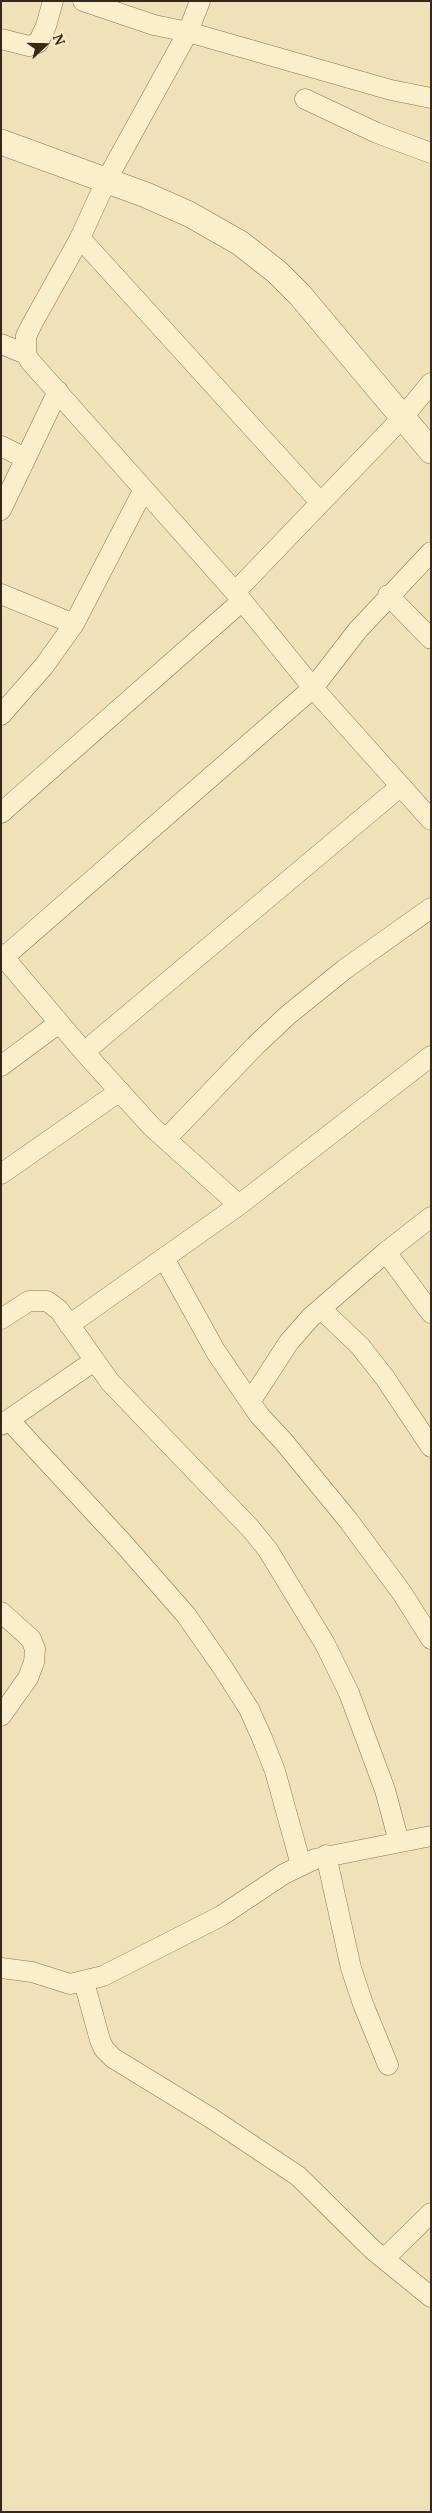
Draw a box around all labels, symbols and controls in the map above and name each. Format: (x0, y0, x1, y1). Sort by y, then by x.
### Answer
north arrow (20, 20, 70, 70)
text: N (49, 31, 70, 48)

